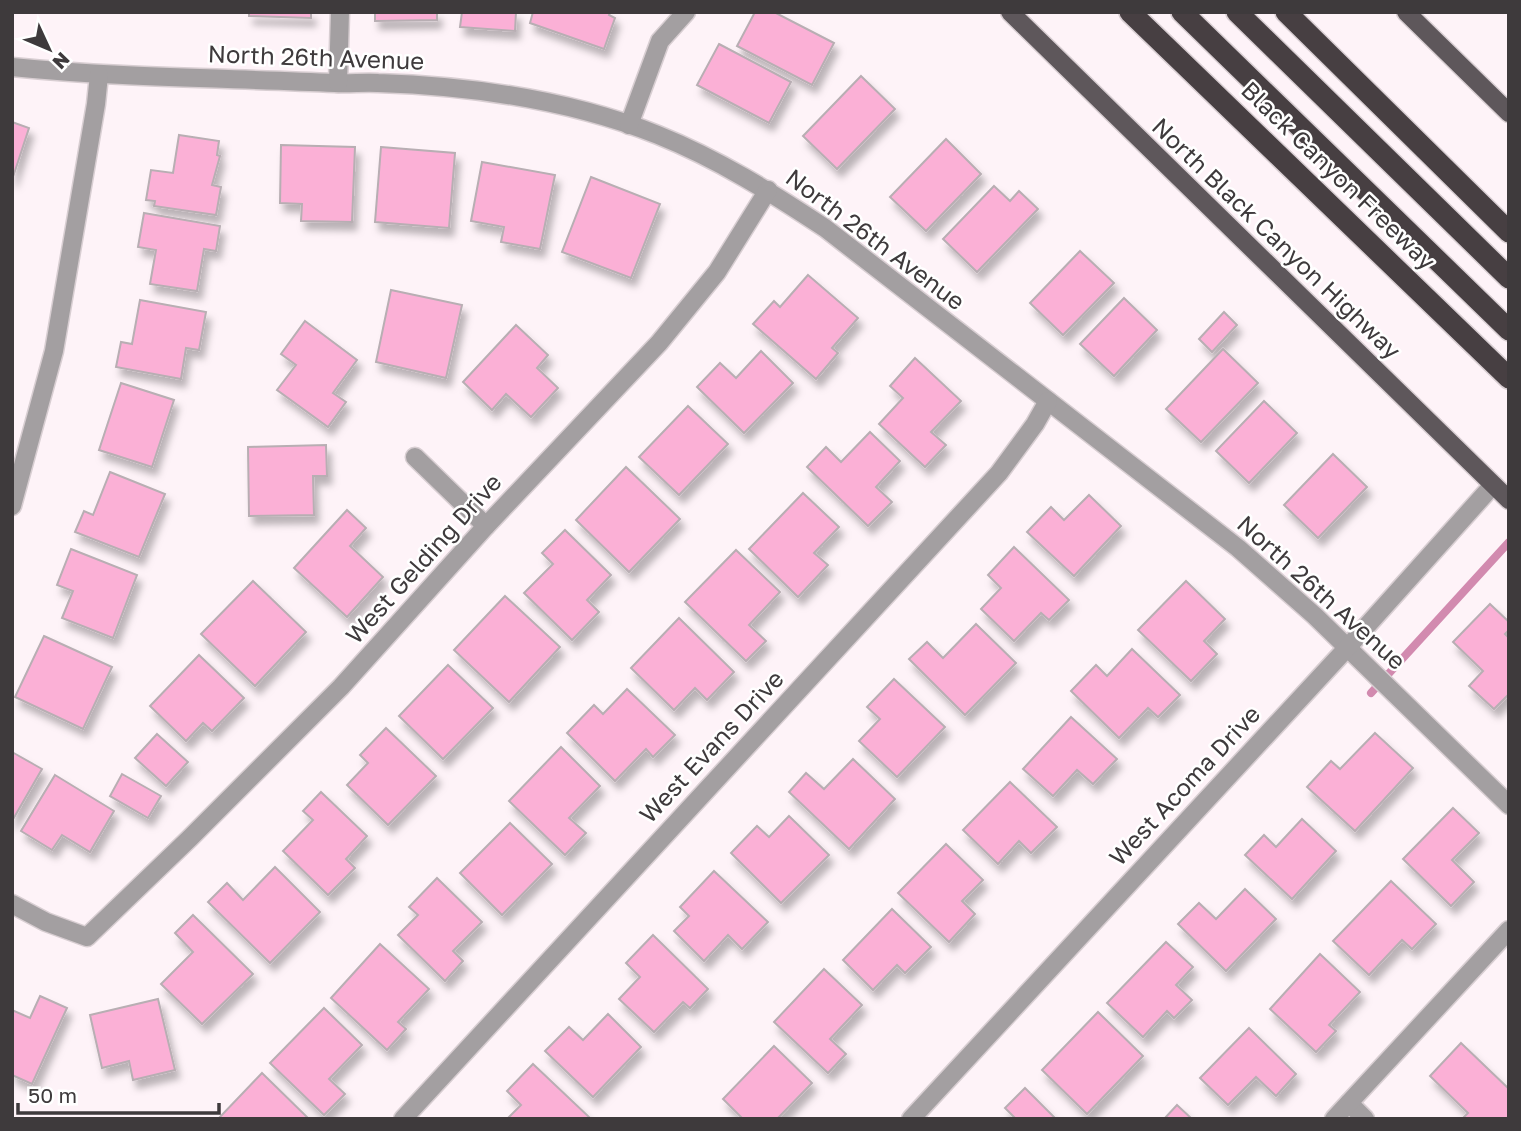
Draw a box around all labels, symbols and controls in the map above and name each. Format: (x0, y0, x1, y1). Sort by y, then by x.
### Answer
north arrow (14, 14, 84, 84)
street label: North 26th Avenue (207, 38, 425, 75)
text: N (48, 48, 75, 74)
street label: Black Canyon Freeway (1236, 75, 1442, 275)
street label: North Black Canyon Highway (1147, 111, 1407, 365)
street label: North 26th Avenue (781, 162, 971, 315)
street label: West Gelding Drive (339, 467, 507, 649)
street label: North 26th Avenue (1232, 509, 1412, 675)
street label: West Evans Drive (633, 664, 789, 828)
street label: West Acoma Drive (1102, 699, 1265, 871)
scale bar (18, 1072, 219, 1116)
text: 50 m (28, 1082, 77, 1108)

